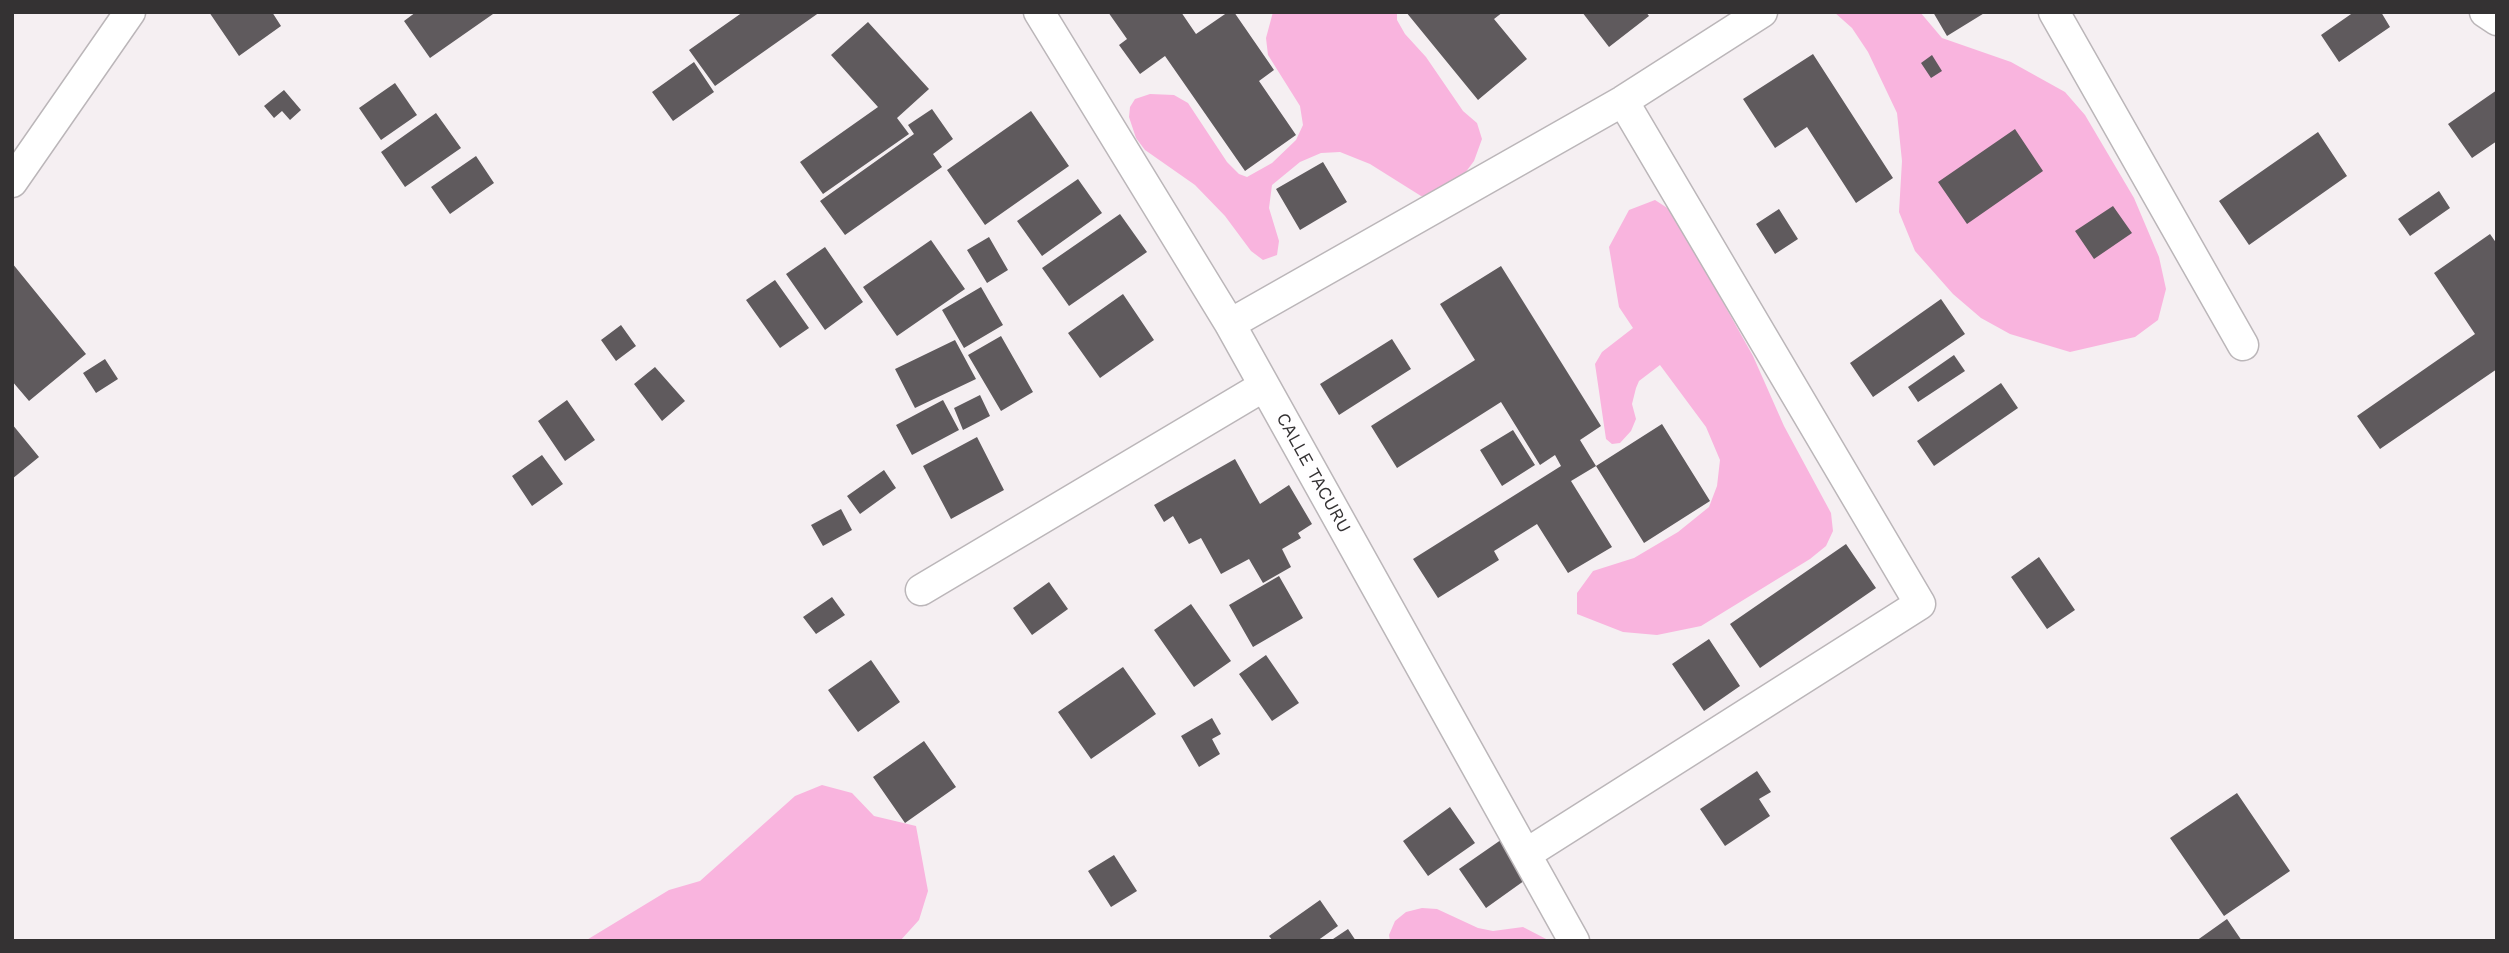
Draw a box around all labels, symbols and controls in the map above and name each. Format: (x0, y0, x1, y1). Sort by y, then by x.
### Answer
street label: CALLE TACURU (1271, 409, 1355, 537)

